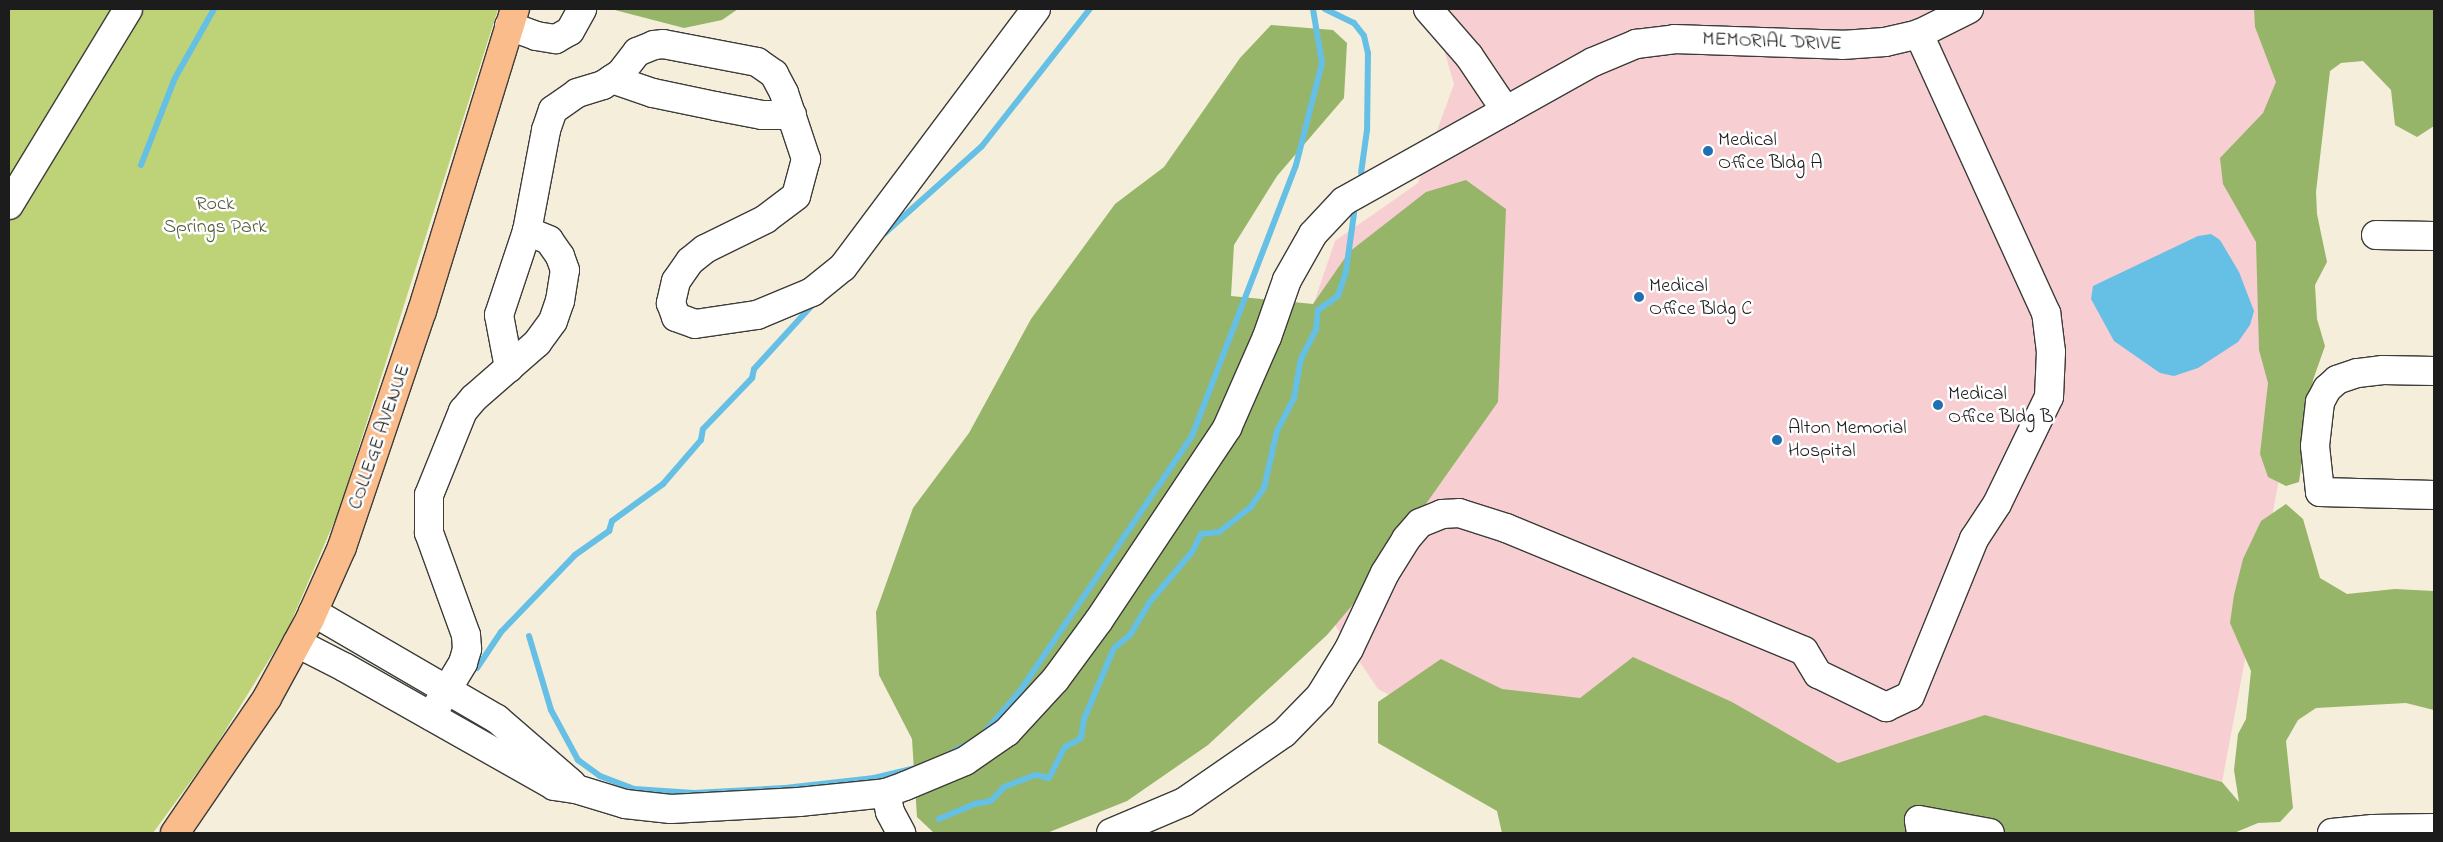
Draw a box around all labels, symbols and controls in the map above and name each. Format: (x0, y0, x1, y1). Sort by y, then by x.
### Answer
street label: MEMORIAL DRIVE (1702, 28, 1842, 56)
place label: Medical Office Bldg A (1718, 128, 1823, 175)
marker: Medical Office Bldg A (1702, 145, 1714, 157)
park label: Rock Springs Park (163, 192, 267, 239)
place label: Medical Office Bldg C (1649, 274, 1752, 321)
marker: Medical Office Bldg C (1633, 291, 1645, 303)
street label: COLLEGE AVENUE (344, 361, 416, 513)
place label: Medical Office Bldg B (1948, 382, 2054, 429)
marker: Medical Office Bldg B (1932, 399, 1944, 411)
place label: Alton Memorial Hospital (1788, 416, 1907, 463)
marker: Alton Memorial Hospital (1770, 433, 1784, 447)

